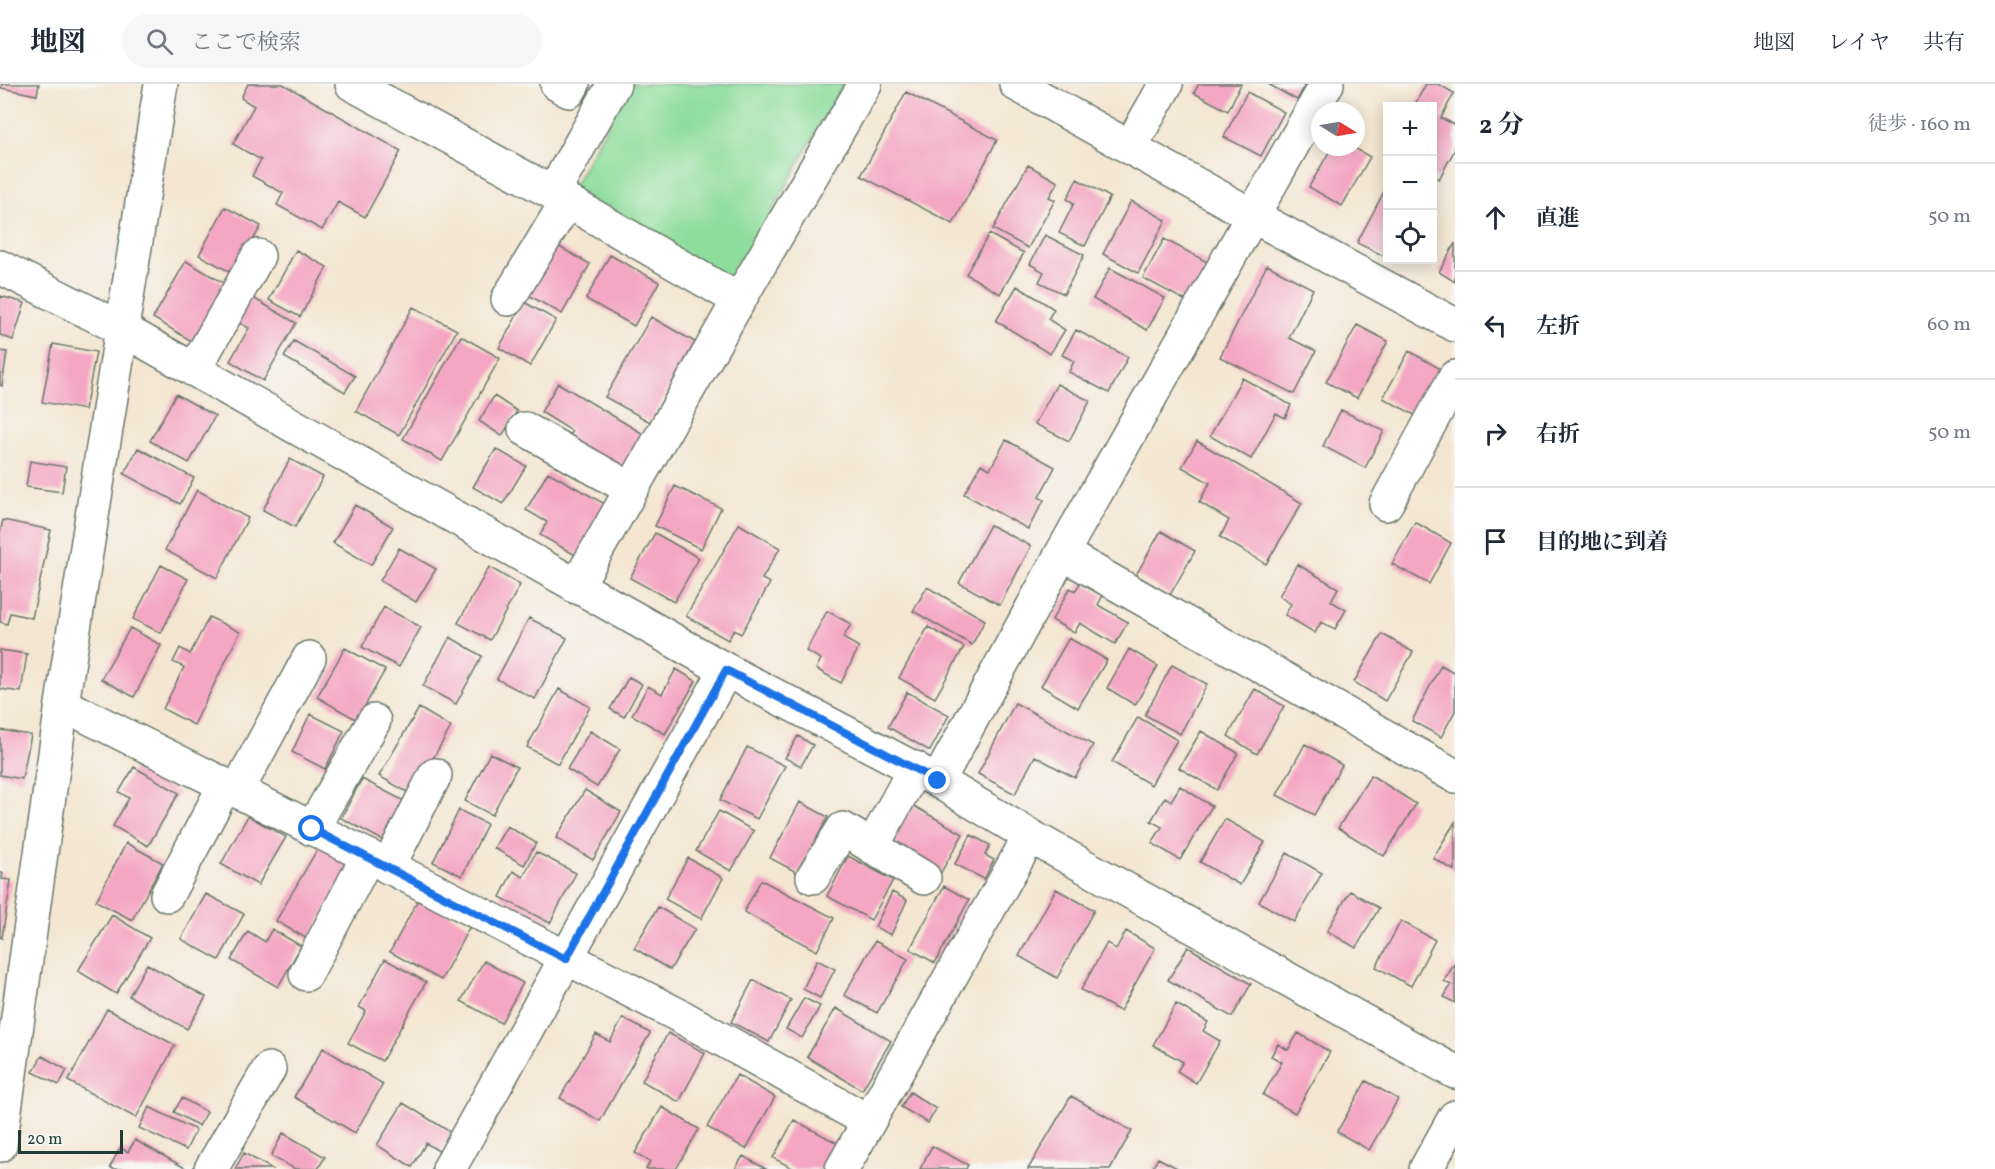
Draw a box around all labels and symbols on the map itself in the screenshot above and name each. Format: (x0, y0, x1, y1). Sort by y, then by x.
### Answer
north arrow (1311, 102, 1365, 156)
route end (924, 767, 950, 793)
route start (298, 815, 324, 841)
scale bar (18, 1127, 123, 1154)

